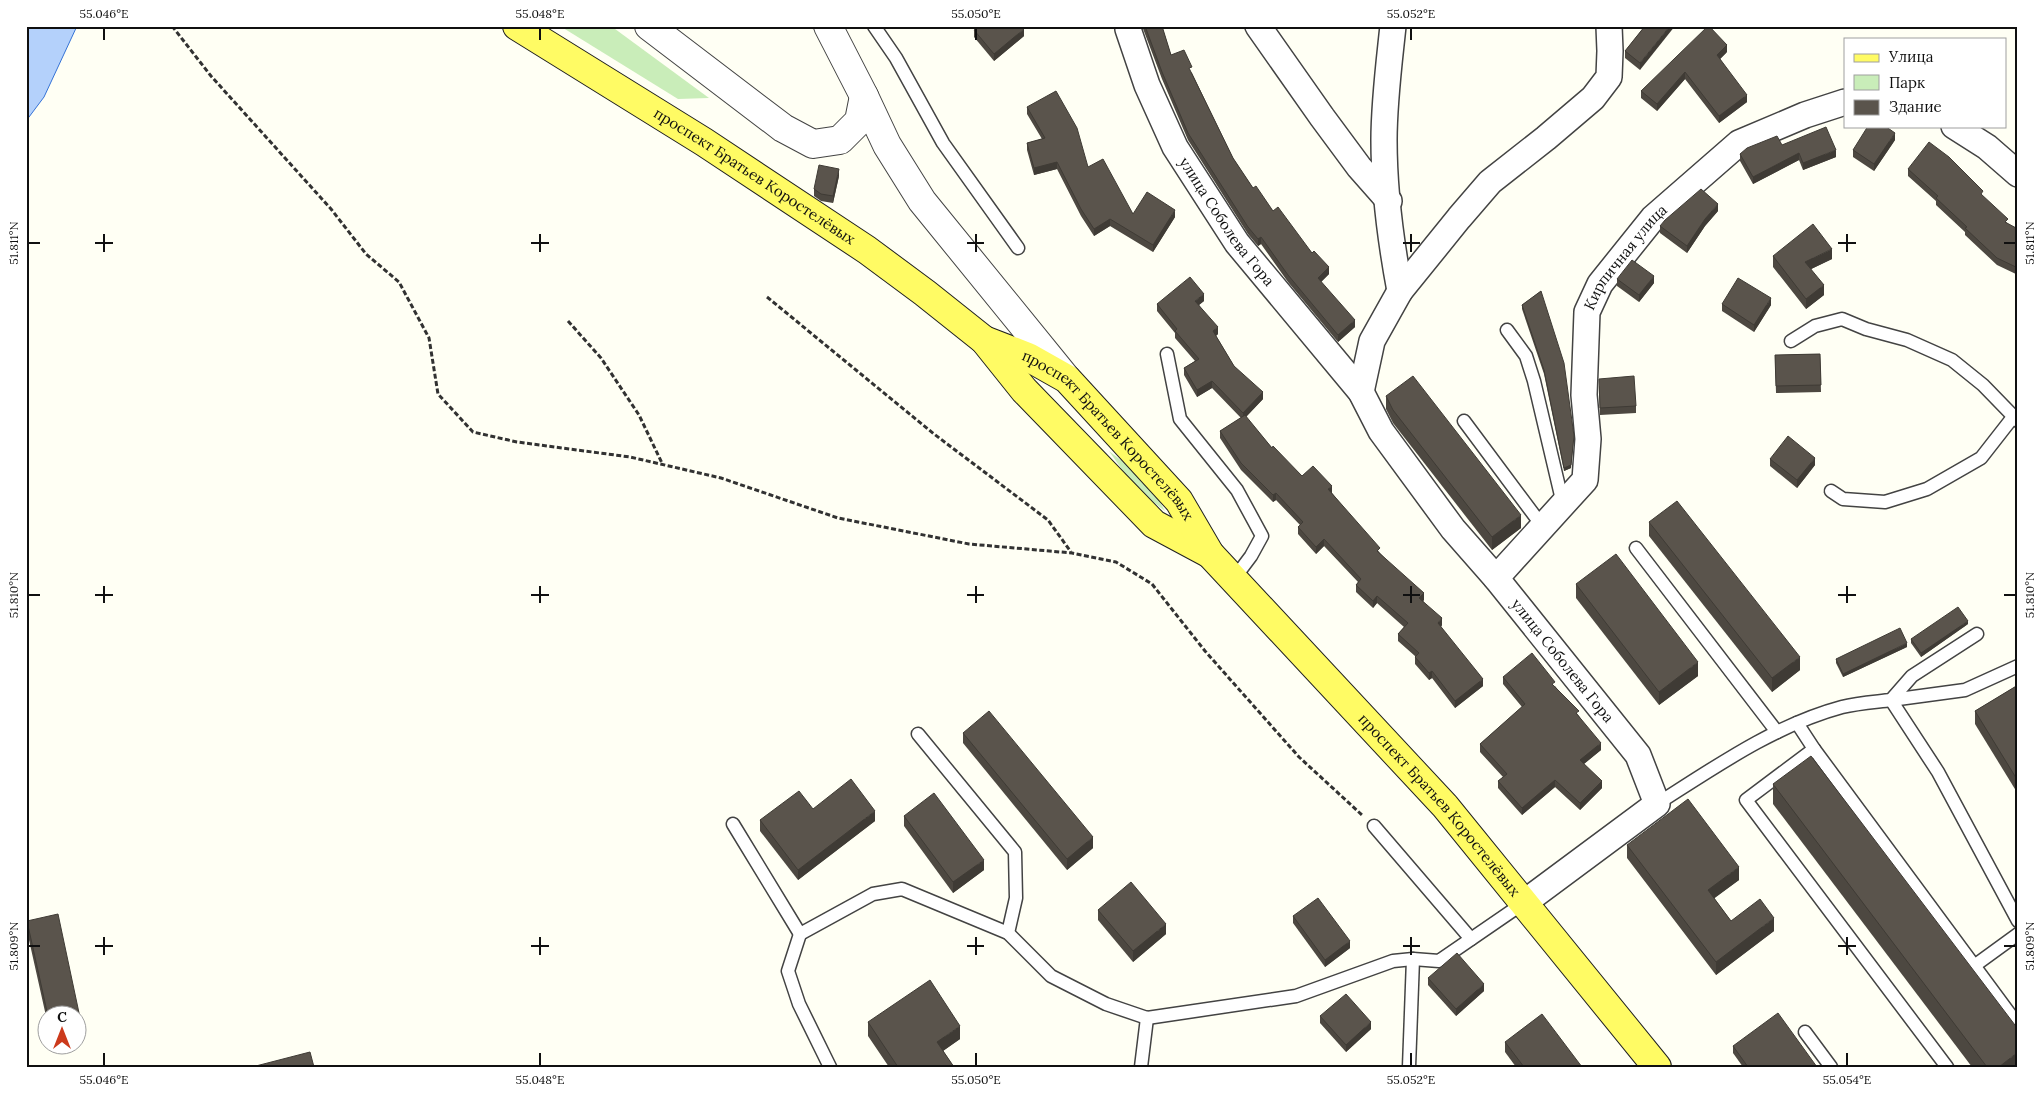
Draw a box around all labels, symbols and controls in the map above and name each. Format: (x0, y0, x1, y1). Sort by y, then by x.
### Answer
text: 55.046°E (79, 6, 129, 21)
text: 55.048°E (516, 6, 564, 21)
text: 55.050°E (951, 6, 1001, 21)
text: 55.052°E (1387, 6, 1435, 21)
legend (1844, 38, 2006, 128)
text: Улица (1888, 47, 1934, 66)
text: Парк (1889, 73, 1925, 92)
text: Здание (1889, 97, 1942, 116)
street label: проспект Братьев Коростелёвых (650, 103, 859, 249)
street label: улица Соболева Гора (1175, 153, 1279, 290)
street label: Кирпичная улица (1579, 200, 1671, 313)
text: 51.811°N (6, 221, 21, 265)
text: 51.811°N (2022, 221, 2037, 265)
street label: проспект Братьев Коростелёвых (1020, 346, 1198, 524)
text: 51.810°N (6, 572, 21, 618)
text: 51.810°N (2022, 572, 2037, 618)
street label: улица Соболева Гора (1507, 595, 1618, 726)
street label: проспект Братьев Коростелёвых (1355, 709, 1525, 900)
text: 51.809°N (6, 922, 21, 971)
text: 51.809°N (2022, 922, 2037, 971)
north arrow (38, 1006, 88, 1056)
text: С (57, 1008, 67, 1026)
text: 55.046°E (79, 1072, 129, 1087)
text: 55.048°E (516, 1072, 564, 1087)
text: 55.050°E (951, 1072, 1001, 1087)
text: 55.052°E (1387, 1072, 1435, 1087)
text: 55.054°E (1823, 1072, 1871, 1087)

